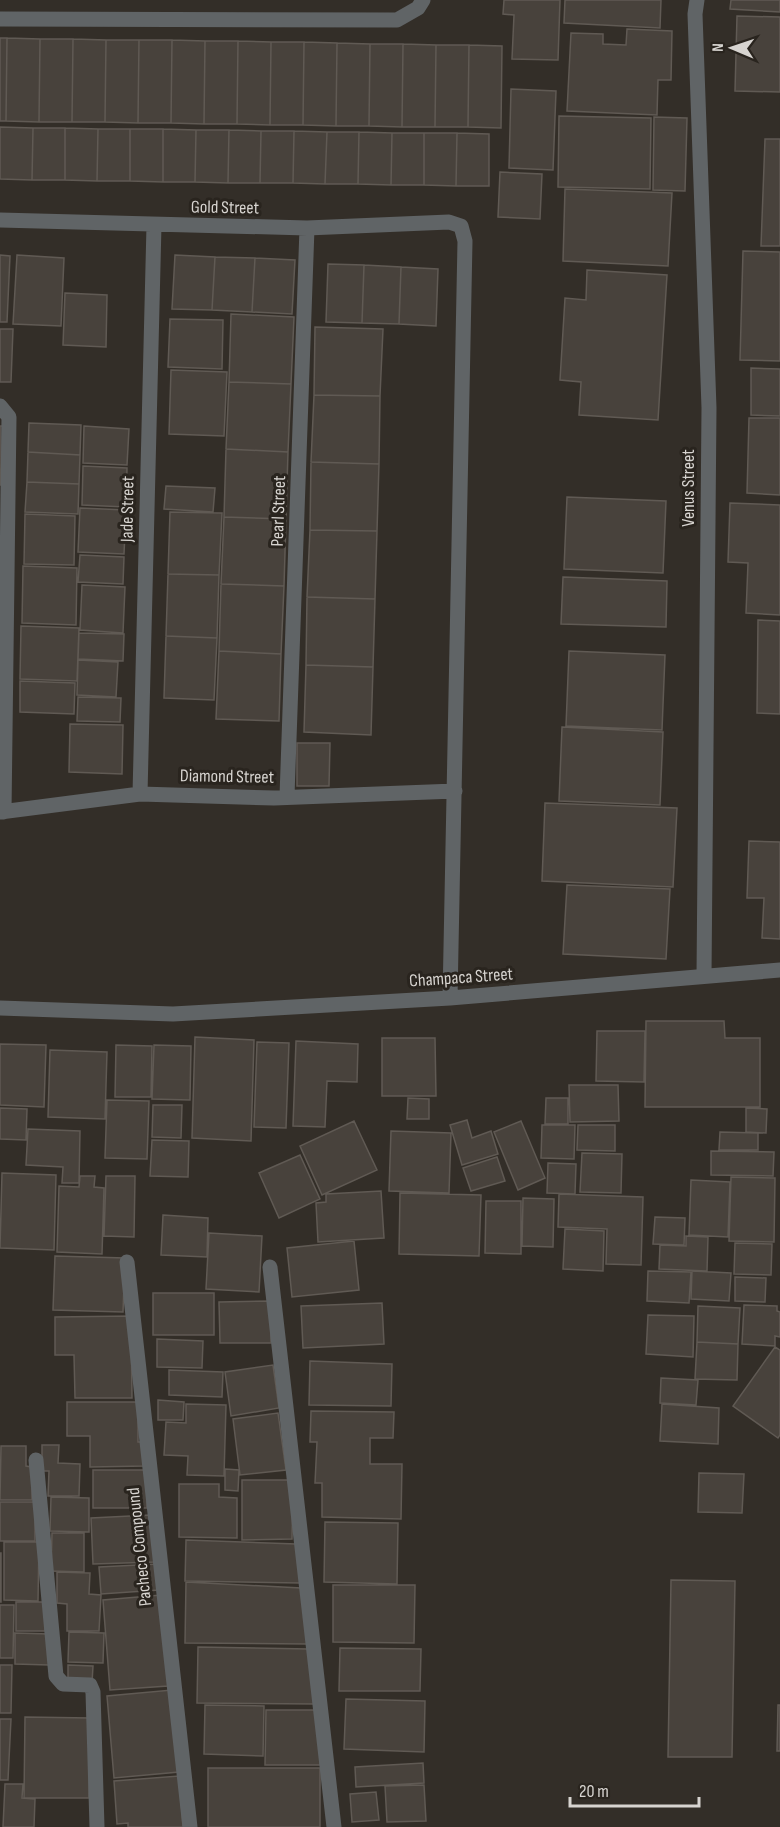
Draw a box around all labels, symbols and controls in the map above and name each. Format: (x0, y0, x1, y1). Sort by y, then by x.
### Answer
north arrow (702, 18, 762, 78)
text: N (709, 43, 728, 52)
street label: Gold Street (191, 196, 260, 219)
street label: Venus Street (678, 449, 699, 527)
street label: Jade Street (116, 475, 139, 543)
street label: Pearl Street (267, 475, 290, 547)
street label: Diamond Street (180, 765, 275, 788)
street label: Champaca Street (408, 963, 514, 992)
street label: Pacheco Compound (123, 1487, 156, 1607)
scale bar (570, 1770, 699, 1808)
text: 20 m (579, 1781, 609, 1802)

